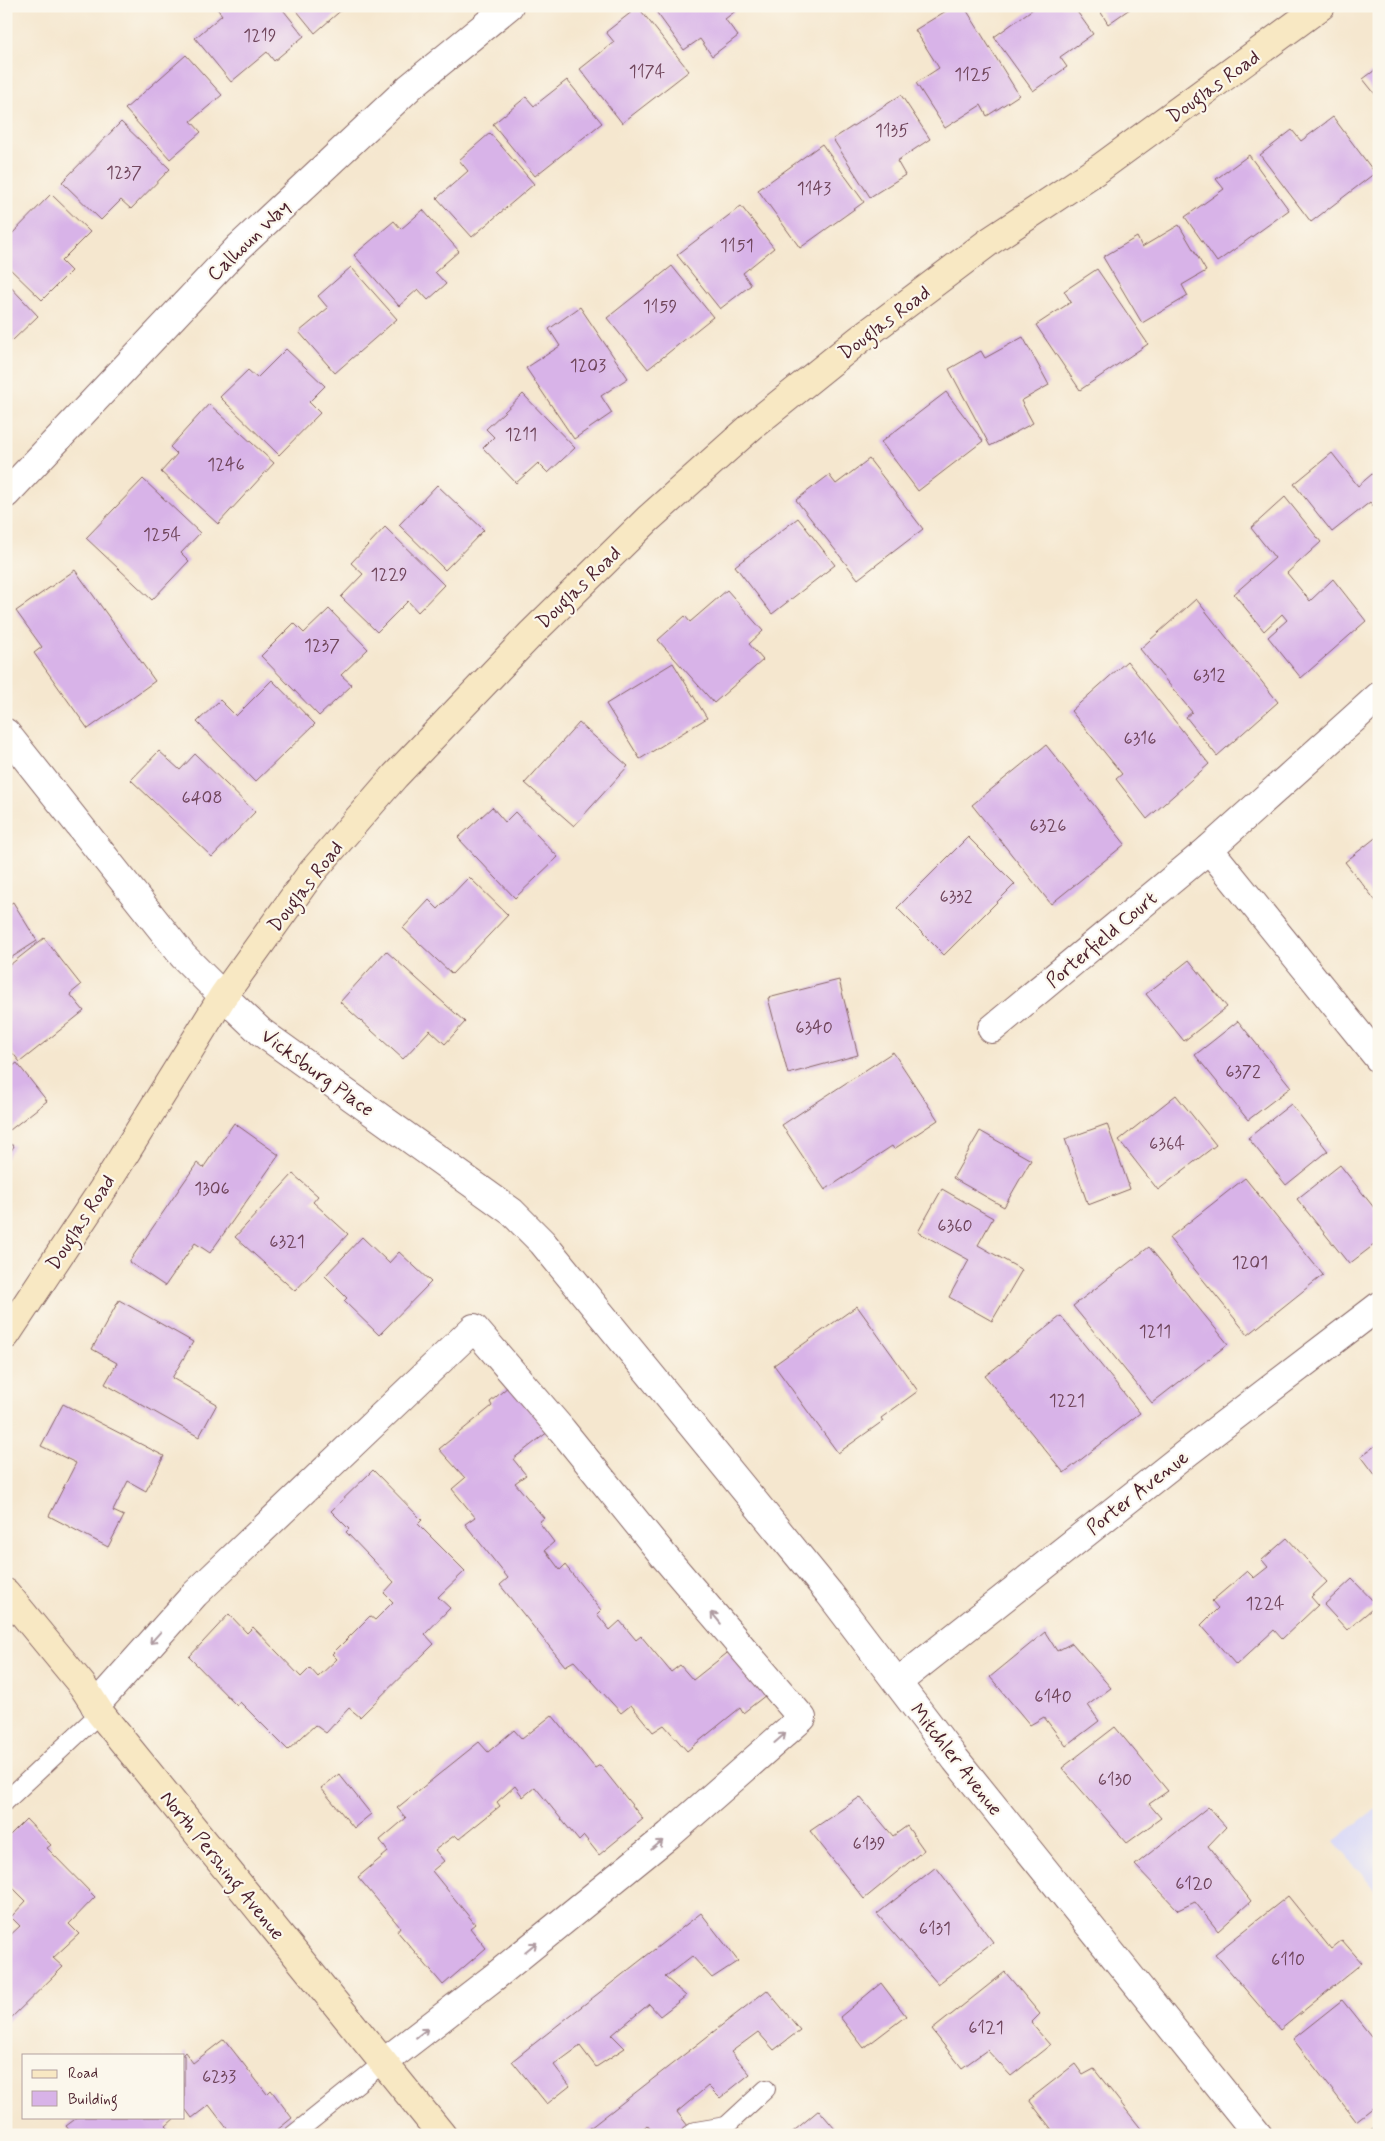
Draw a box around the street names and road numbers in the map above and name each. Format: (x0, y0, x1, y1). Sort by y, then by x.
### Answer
street label: Douglas Road (1162, 44, 1267, 132)
street label: Calhoun Way (201, 194, 297, 288)
street label: Douglas Road (833, 280, 938, 368)
street label: Douglas Road (531, 541, 629, 637)
street label: Douglas Road (262, 836, 352, 939)
street label: Porterfield Court (1041, 886, 1163, 995)
street label: Vicksburg Place (255, 1023, 379, 1123)
street label: Douglas Road (40, 1170, 124, 1277)
street label: Porter Avenue (1081, 1445, 1195, 1542)
street label: Mitchler Avenue (903, 1698, 1008, 1822)
street label: North Pershing Avenue (152, 1786, 290, 1947)

